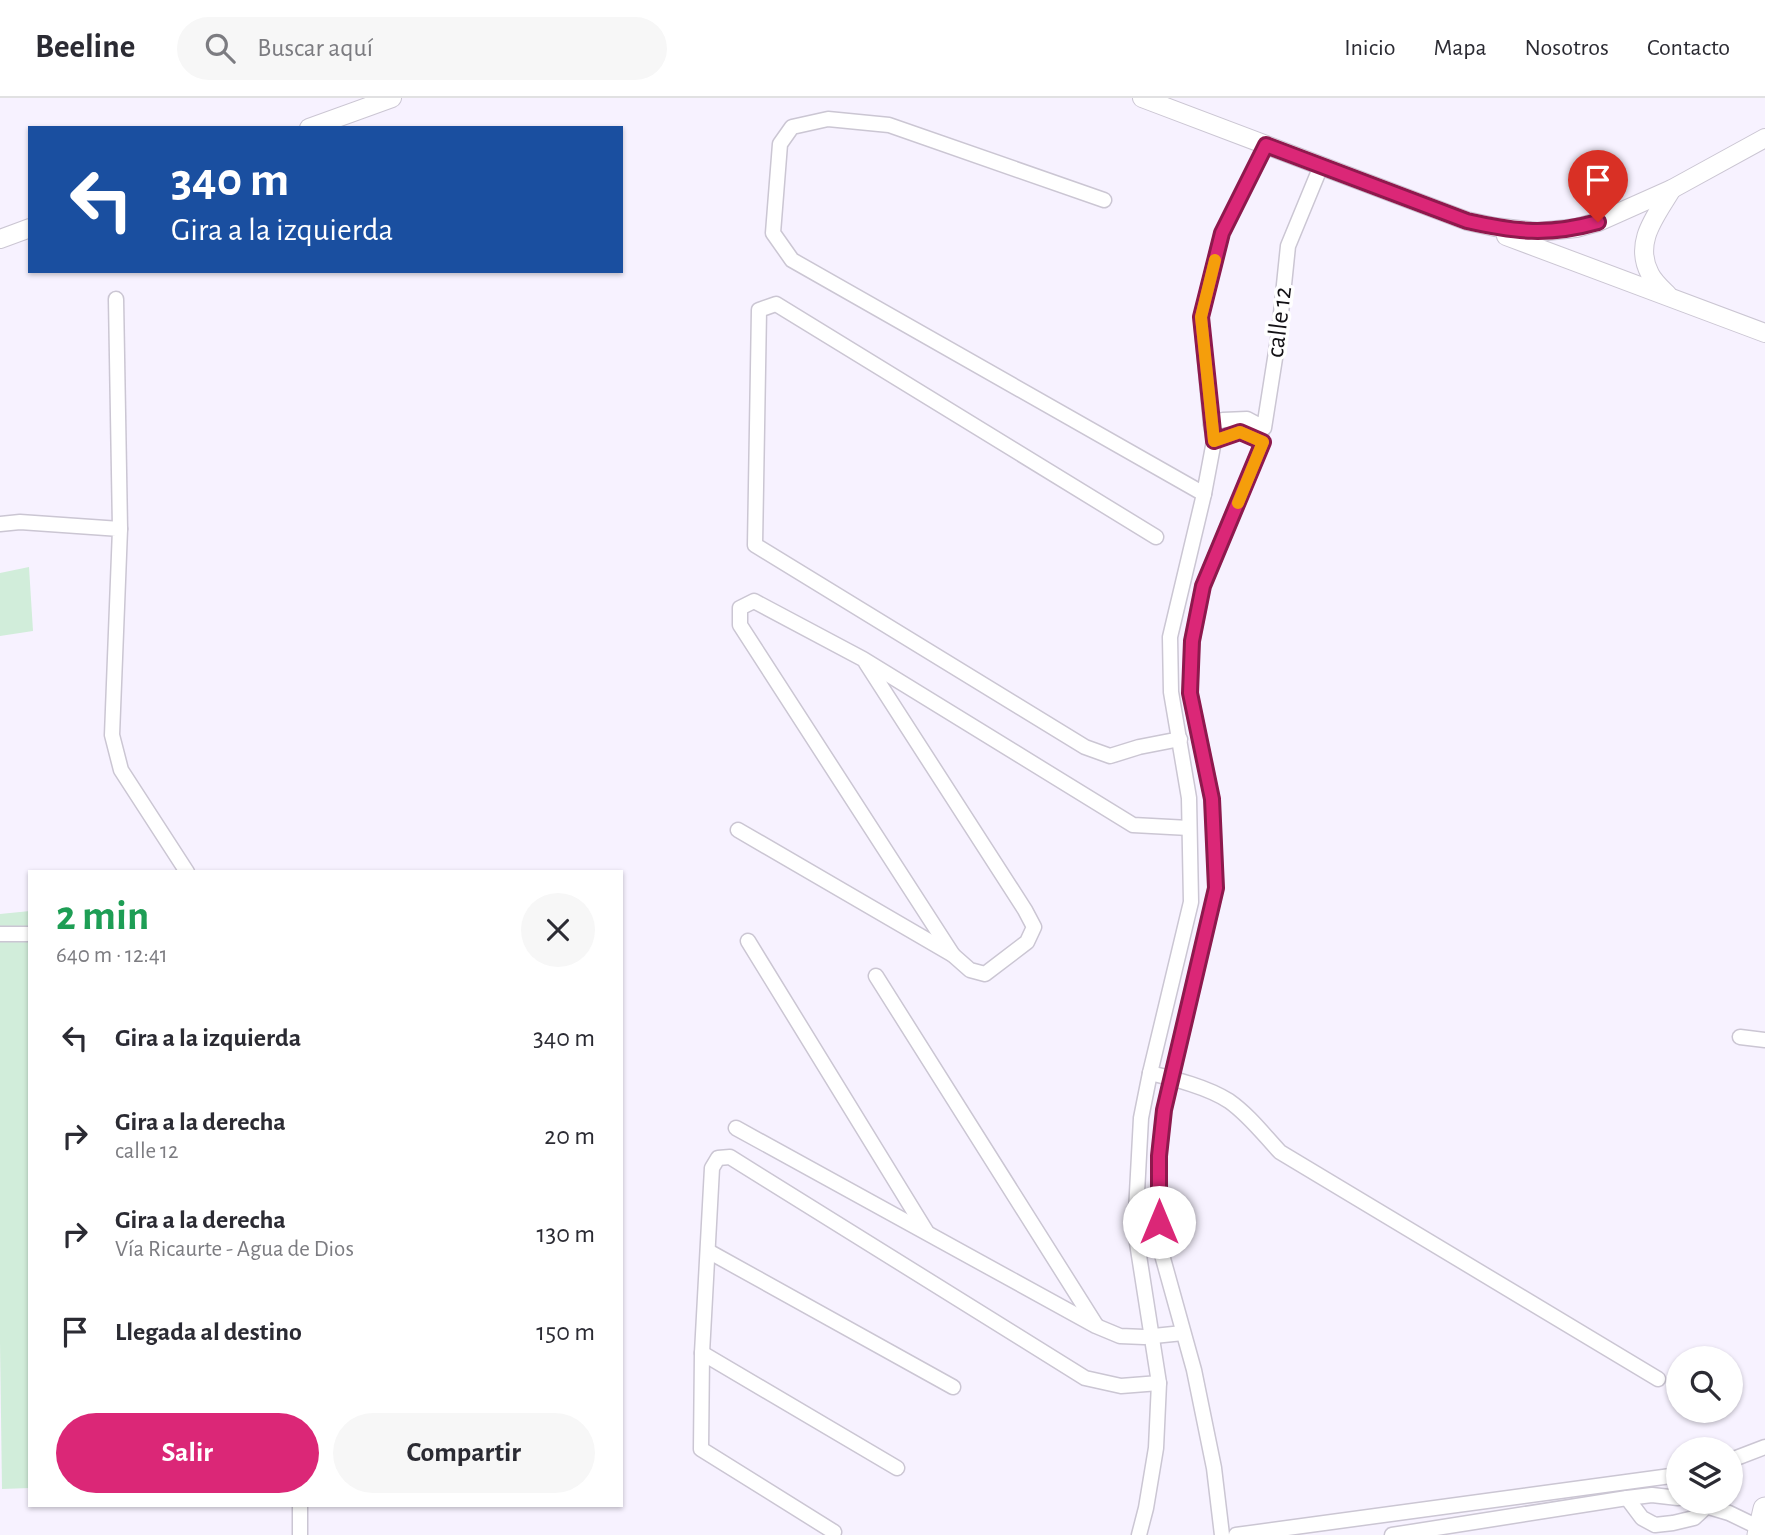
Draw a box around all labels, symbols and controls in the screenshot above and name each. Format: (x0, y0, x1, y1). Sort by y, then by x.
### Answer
search box (177, 17, 667, 80)
icon: search (201, 29, 239, 67)
text: Beeline (35, 31, 135, 64)
text: Buscar aquí (257, 35, 373, 61)
text: Inicio (1344, 36, 1395, 60)
text: Mapa (1433, 36, 1487, 60)
text: Nosotros (1525, 36, 1609, 60)
text: Contacto (1647, 36, 1730, 60)
pin (1568, 150, 1628, 222)
icon: left (56, 154, 147, 245)
text: 340 m (171, 156, 289, 205)
icon: arrive (1579, 161, 1617, 199)
text: Gira a la izquierda (171, 214, 393, 246)
street label: calle 12 (1262, 285, 1296, 359)
button: close (521, 893, 595, 967)
text: 2 min (56, 895, 149, 937)
text: 640 m · 12:41 (56, 944, 168, 967)
icon: left (56, 1019, 94, 1057)
text: Gira a la izquierda (115, 1025, 301, 1051)
text: 340 m (533, 1025, 595, 1051)
text: Gira a la derecha (115, 1109, 286, 1135)
icon: right (56, 1117, 94, 1155)
text: 20 m (544, 1123, 595, 1149)
text: calle 12 (115, 1140, 178, 1163)
position arrow (1122, 1185, 1196, 1259)
text: Gira a la derecha (115, 1207, 286, 1233)
icon: right (56, 1215, 94, 1253)
text: 130 m (537, 1221, 595, 1247)
text: Vía Ricaurte - Agua de Dios (115, 1238, 354, 1261)
icon: arrive (56, 1313, 94, 1351)
text: Llegada al destino (115, 1319, 302, 1345)
text: 150 m (536, 1319, 595, 1345)
map controls (1666, 1346, 1743, 1514)
button: search (1666, 1346, 1743, 1423)
button: Salir (56, 1413, 319, 1493)
button: Compartir (333, 1413, 595, 1493)
button: layers (1666, 1437, 1743, 1514)

